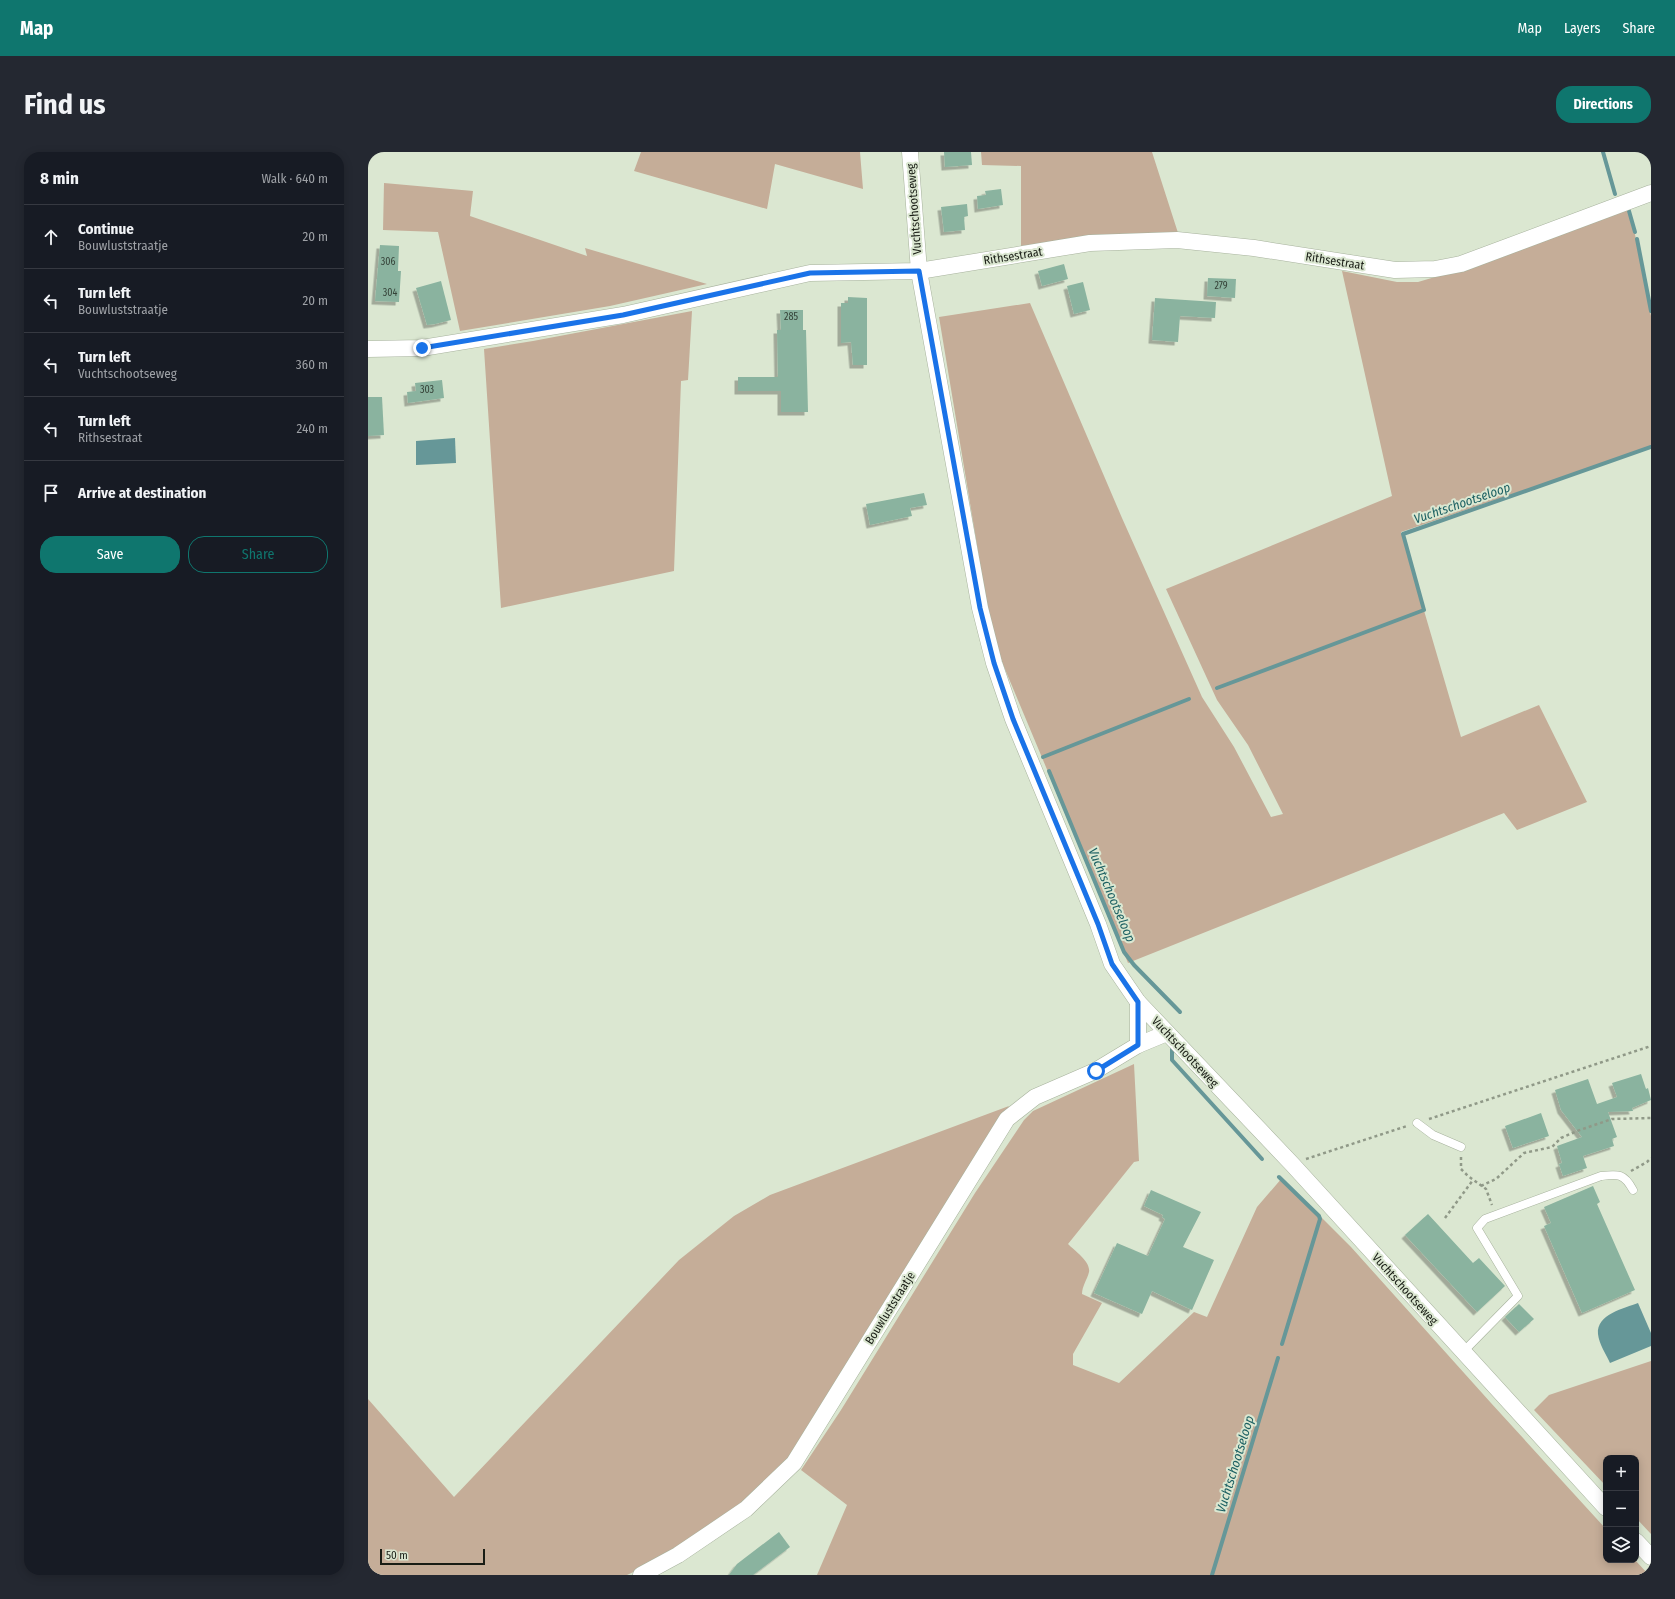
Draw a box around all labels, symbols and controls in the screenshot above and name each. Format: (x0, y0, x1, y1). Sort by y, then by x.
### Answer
text: Map (20, 17, 53, 40)
text: Map (1518, 20, 1542, 37)
text: Layers (1564, 20, 1600, 37)
text: Share (1622, 20, 1655, 37)
button: Directions (1556, 86, 1651, 123)
text: Find us (24, 88, 106, 121)
street label: Vuchtschootseweg (904, 163, 924, 255)
text: 8 min (40, 168, 79, 189)
text: Walk · 640 m (261, 171, 328, 186)
text: Continue (78, 220, 134, 238)
icon: ahead (40, 226, 62, 248)
text: 20 m (302, 229, 328, 244)
text: Bouwluststraatje (78, 238, 168, 253)
street label: Rithsestraat (983, 244, 1043, 268)
street label: Rithsestraat (1305, 249, 1365, 273)
house number: 306 (381, 256, 395, 268)
house number: 279 (1214, 280, 1228, 292)
text: Turn left (78, 284, 131, 302)
house number: 304 (383, 287, 397, 299)
icon: left (40, 290, 62, 312)
text: 20 m (302, 293, 328, 308)
text: Bouwluststraatje (78, 302, 168, 317)
house number: 285 (784, 311, 798, 323)
route end (413, 339, 431, 357)
text: Turn left (78, 348, 131, 366)
icon: left (40, 354, 62, 376)
text: 360 m (296, 357, 328, 372)
text: Vuchtschootseweg (78, 366, 177, 381)
house number: 303 (420, 384, 435, 396)
text: Turn left (78, 412, 131, 430)
icon: left (40, 418, 62, 440)
text: 240 m (296, 421, 328, 436)
text: Rithsestraat (78, 430, 142, 445)
water label: Vuchtschootseloop (1412, 479, 1512, 527)
icon: arrive (40, 482, 62, 504)
text: Arrive at destination (78, 484, 206, 502)
button: Save (40, 536, 180, 573)
button: Share (188, 536, 328, 573)
water label: Vuchtschootseloop (1085, 846, 1139, 944)
street label: Vuchtschootseweg (1149, 1014, 1221, 1090)
route start (1087, 1062, 1105, 1080)
street label: Vuchtschootseweg (1369, 1250, 1441, 1328)
street label: Bouwluststraatje (862, 1269, 918, 1347)
water label: Vuchtschootseloop (1213, 1413, 1257, 1514)
map controls (1603, 1455, 1639, 1563)
button: + (1603, 1455, 1639, 1491)
button: − (1603, 1491, 1639, 1527)
button: layers (1603, 1527, 1639, 1563)
scale bar (380, 1547, 485, 1566)
text: 50 m (386, 1549, 408, 1562)

